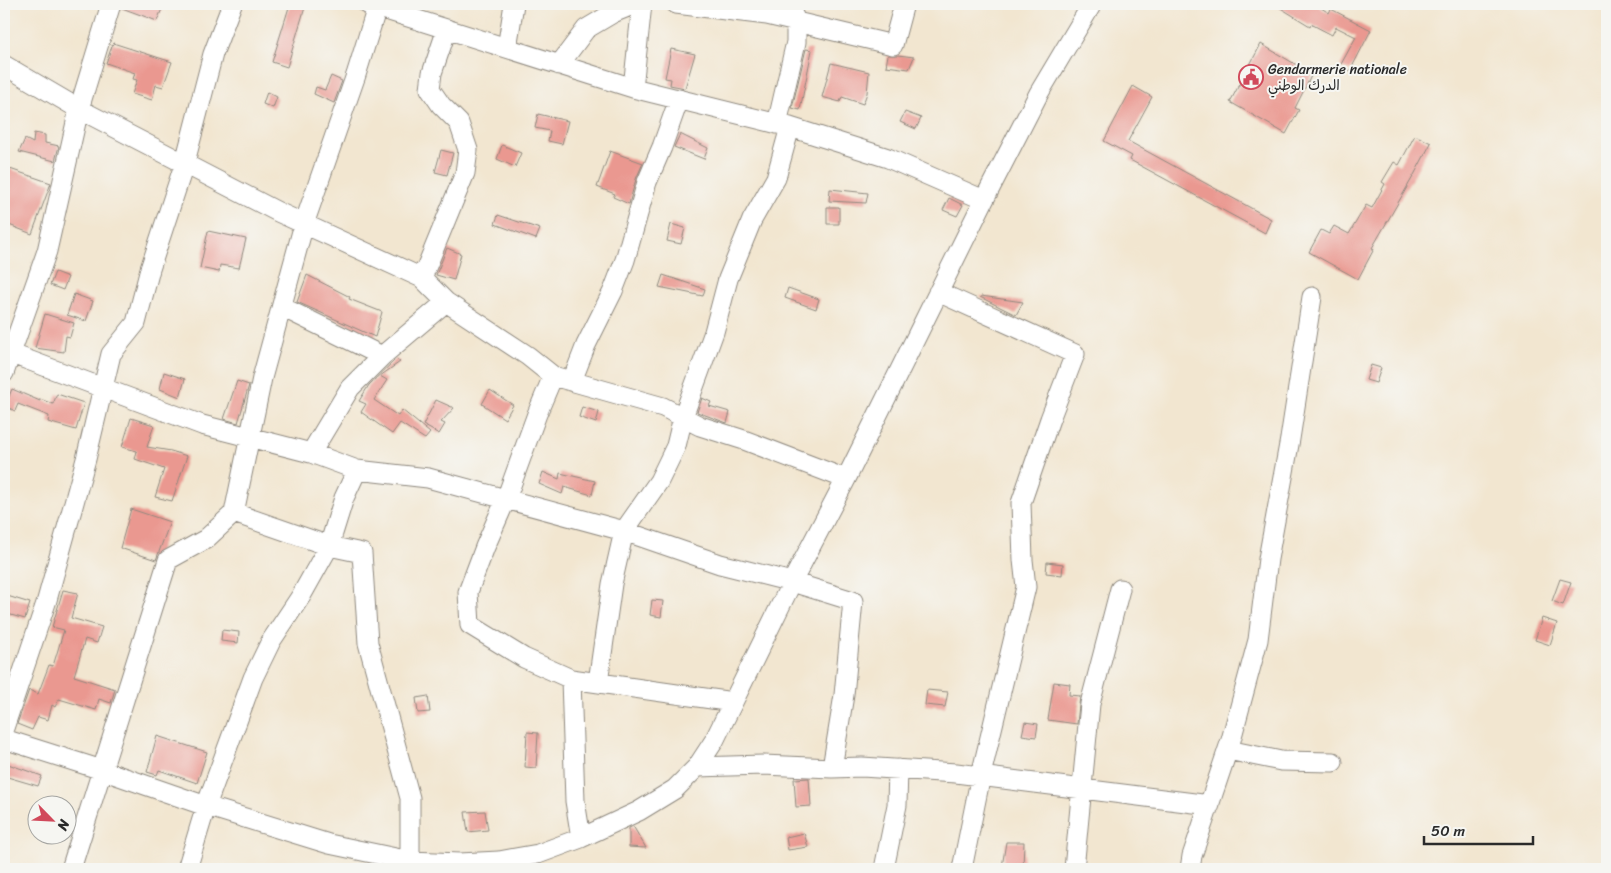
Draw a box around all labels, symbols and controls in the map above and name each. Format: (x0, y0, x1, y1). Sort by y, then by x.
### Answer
place label: Gendarmerie nationale الدرك الوطني (1268, 57, 1407, 98)
public building icon: Gendarmerie nationale الدرك الوطني (1238, 64, 1264, 90)
north arrow (28, 796, 78, 846)
scale bar (1424, 813, 1532, 845)
text: N (50, 815, 77, 835)
text: 50 m (1431, 818, 1466, 844)

